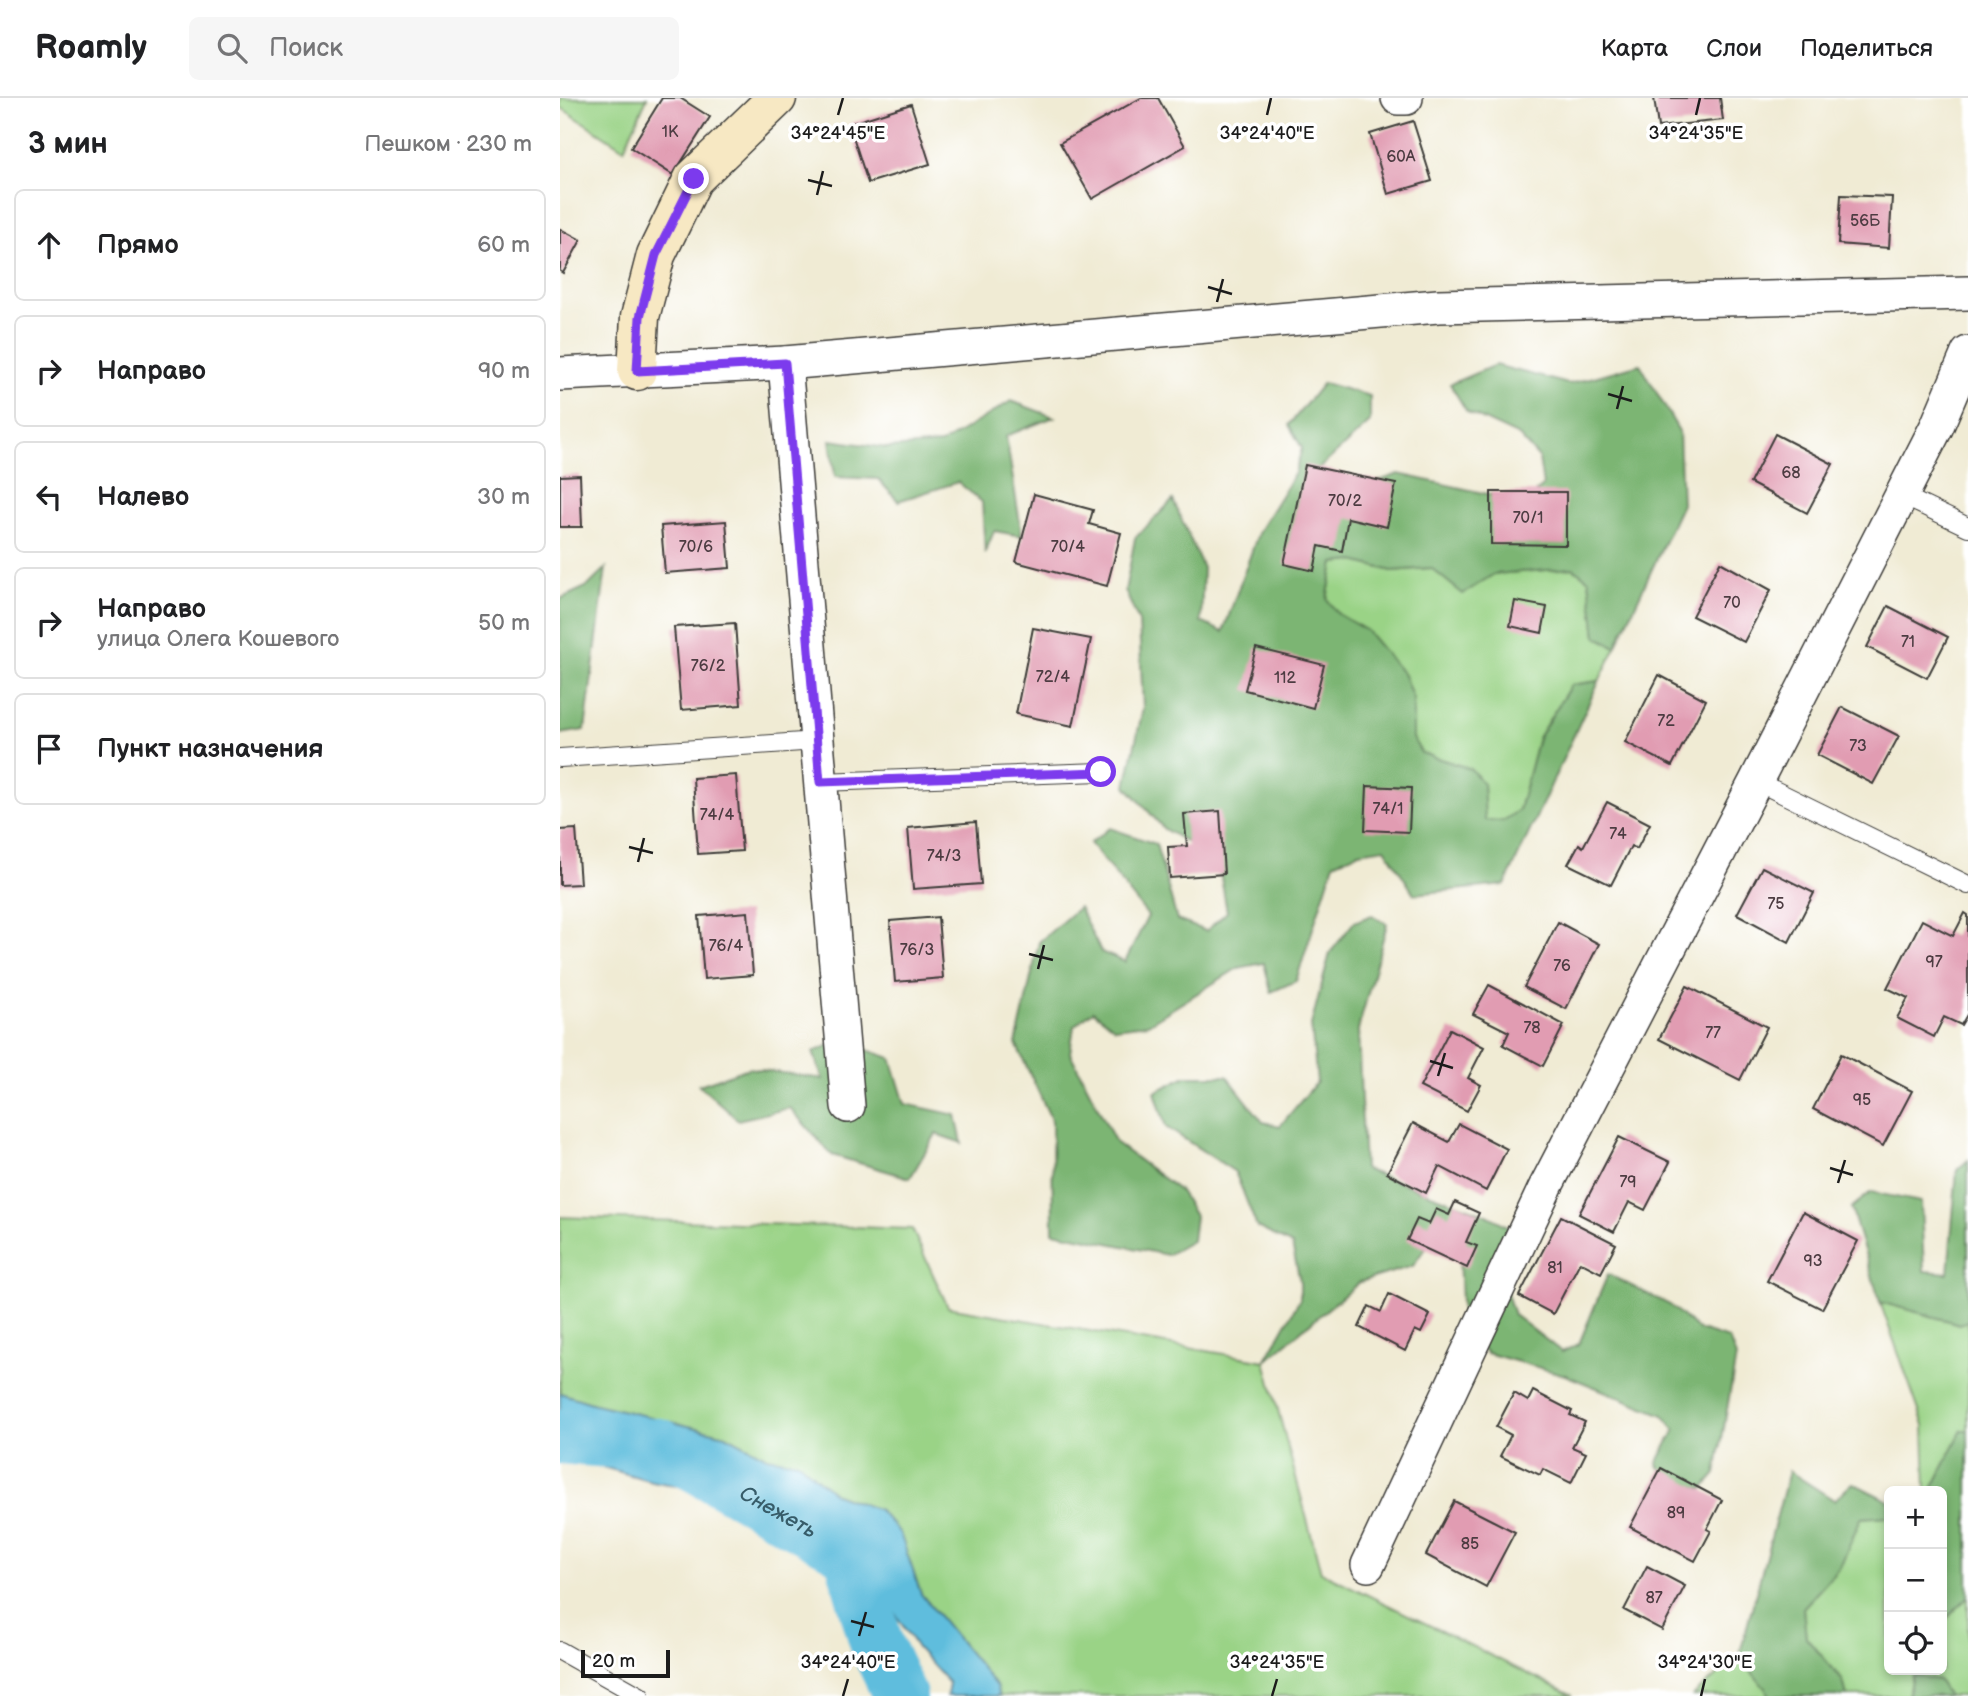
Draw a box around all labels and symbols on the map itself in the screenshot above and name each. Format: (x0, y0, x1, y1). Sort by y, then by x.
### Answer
house number: 1К (662, 123, 679, 142)
text: 34°24'45"E (791, 123, 886, 144)
text: 34°24'40"E (1219, 123, 1315, 144)
text: 34°24'35"E (1649, 123, 1744, 144)
house number: 60А (1387, 148, 1416, 167)
route end (678, 163, 709, 194)
house number: 56Б (1850, 212, 1881, 231)
house number: 68 (1781, 464, 1801, 483)
house number: 70/2 (1328, 492, 1363, 511)
house number: 70/1 (1513, 509, 1543, 528)
house number: 70/6 (679, 538, 713, 557)
house number: 70/4 (1051, 538, 1085, 557)
house number: 70 (1723, 594, 1741, 613)
house number: 71 (1901, 633, 1915, 652)
house number: 76/2 (691, 657, 726, 676)
house number: 72/4 (1036, 668, 1070, 687)
house number: 112 (1274, 669, 1296, 688)
house number: 72 (1657, 712, 1675, 731)
house number: 73 (1849, 737, 1867, 756)
route start (1085, 756, 1116, 787)
house number: 74/1 (1372, 800, 1404, 819)
house number: 74/4 (700, 806, 735, 825)
house number: 74 (1609, 825, 1627, 844)
house number: 74/3 (927, 847, 961, 866)
house number: 75 (1767, 895, 1785, 914)
house number: 76/4 (709, 937, 744, 956)
house number: 76/3 (900, 941, 935, 960)
house number: 97 (1925, 953, 1943, 972)
house number: 76 (1553, 957, 1571, 976)
house number: 78 (1523, 1019, 1541, 1038)
house number: 77 (1705, 1024, 1721, 1043)
house number: 95 (1853, 1091, 1871, 1110)
house number: 79 (1619, 1173, 1637, 1192)
house number: 93 (1803, 1252, 1823, 1271)
house number: 81 (1547, 1259, 1563, 1278)
water label: Снежеть (735, 1480, 821, 1543)
house number: 89 (1667, 1504, 1685, 1523)
house number: 85 (1461, 1535, 1479, 1554)
house number: 87 (1645, 1589, 1663, 1608)
scale bar (581, 1647, 670, 1679)
text: 34°24'40"E (800, 1652, 896, 1673)
text: 34°24'35"E (1230, 1652, 1325, 1673)
text: 34°24'30"E (1657, 1652, 1753, 1673)

